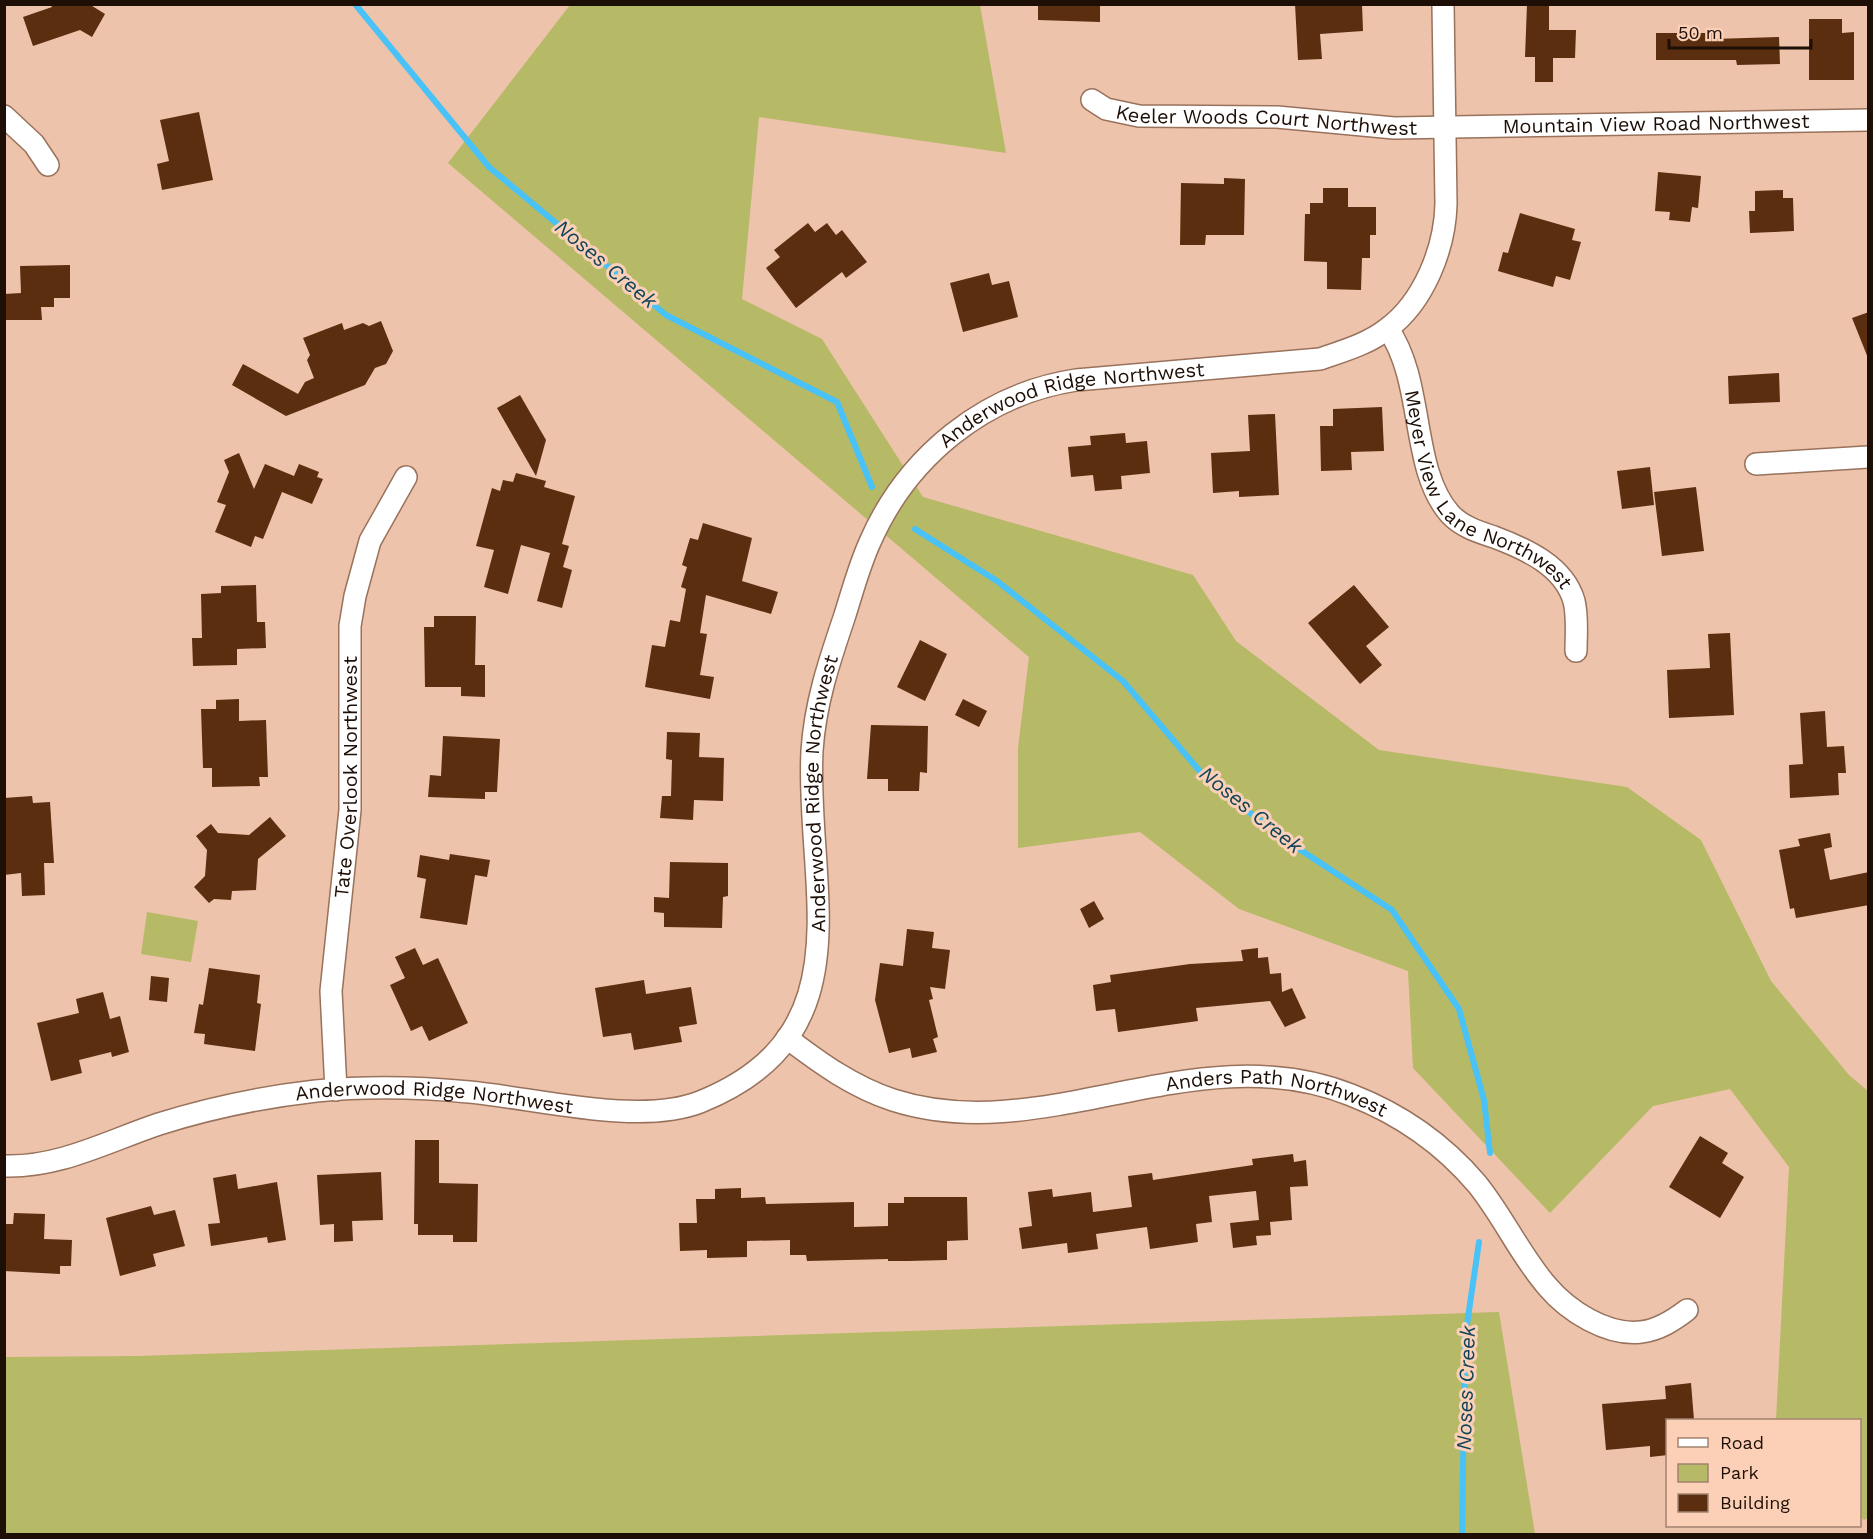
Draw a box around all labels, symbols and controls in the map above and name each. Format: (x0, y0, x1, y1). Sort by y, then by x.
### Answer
scale bar (1669, 12, 1812, 50)
text: 50 m (1678, 22, 1723, 43)
street label: Keeler Woods Court Northwest (1114, 99, 1418, 140)
street label: Mountain View Road Northwest (1502, 109, 1810, 138)
water label: Noses Creek (550, 214, 663, 314)
street label: Anderwood Ridge Northwest (934, 357, 1206, 453)
street label: Meyer View Lane Northwest (1400, 388, 1578, 594)
street label: Anderwood Ridge Northwest (799, 651, 843, 933)
street label: Tate Overlook Northwest (329, 655, 362, 899)
water label: Noses Creek (1195, 761, 1308, 859)
street label: Anders Path Northwest (1164, 1064, 1392, 1122)
street label: Anderwood Ridge Northwest (294, 1076, 575, 1119)
water label: Noses Creek (1451, 1324, 1480, 1451)
legend (1666, 1419, 1861, 1527)
text: Road (1720, 1432, 1764, 1453)
text: Park (1720, 1462, 1759, 1483)
text: Building (1720, 1492, 1790, 1513)

